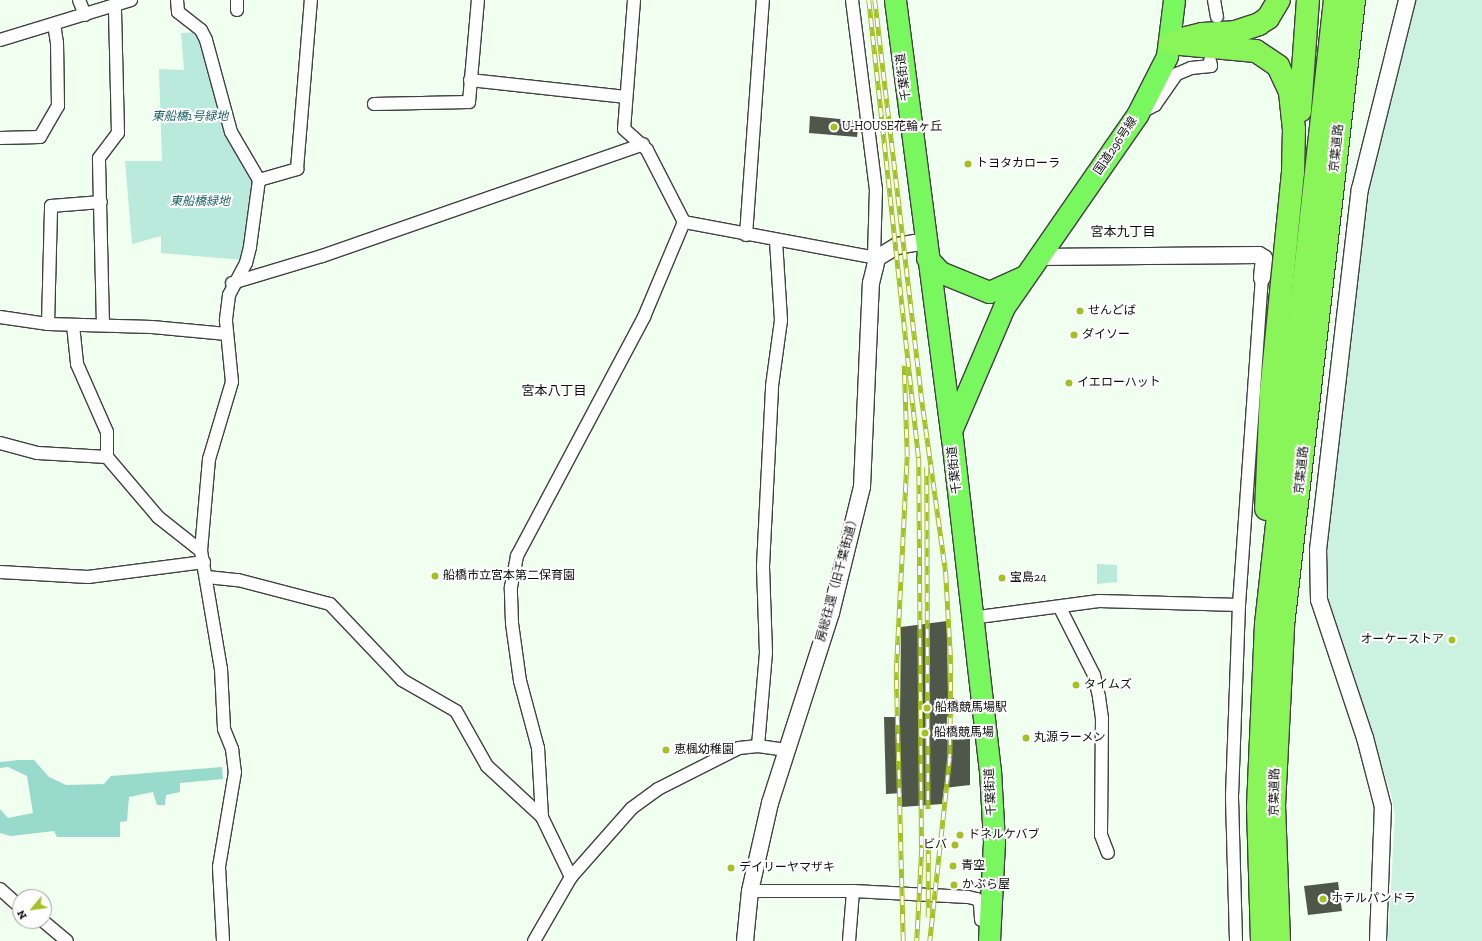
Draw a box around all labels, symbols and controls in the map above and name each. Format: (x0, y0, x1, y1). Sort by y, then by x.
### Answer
street label: 千葉街道 (894, 52, 914, 102)
park label: 東船橋1号緑地 (152, 110, 228, 124)
street label: 国道296号線 (1091, 114, 1141, 178)
place label: U-HOUSE花輪ヶ丘 (842, 120, 942, 134)
marker: U-HOUSE花輪ヶ丘 (829, 122, 839, 132)
street label: 京葉道路 (1327, 123, 1347, 173)
place label: トヨタカローラ (976, 157, 1060, 171)
marker: トヨタカローラ (963, 159, 973, 169)
park label: 東船橋緑地 (170, 195, 230, 209)
district label: 宮本九丁目 (1091, 224, 1155, 240)
place label: せんどば (1088, 304, 1136, 318)
marker: せんどば (1075, 306, 1085, 316)
place label: ダイソー (1082, 328, 1130, 342)
marker: ダイソー (1069, 330, 1079, 340)
place label: イエローハット (1077, 376, 1161, 390)
marker: イエローハット (1064, 378, 1074, 388)
district label: 宮本八丁目 (522, 383, 586, 399)
street label: 千葉街道 (945, 445, 965, 495)
street label: 京葉道路 (1292, 445, 1312, 495)
street label: 房総往還（旧千葉街道） (814, 512, 862, 644)
place label: 船橋市立宮本第二保育園 (443, 569, 575, 583)
marker: 船橋市立宮本第二保育園 (430, 571, 440, 581)
place label: 宝島24 (1010, 571, 1047, 585)
marker: 宝島24 (997, 573, 1007, 583)
place label: オーケーストア (1360, 633, 1444, 647)
marker: オーケーストア (1447, 635, 1457, 645)
place label: タイムズ (1084, 678, 1132, 692)
marker: タイムズ (1071, 680, 1081, 690)
place label: 船橋競馬場駅 (935, 701, 1007, 715)
marker: 船橋競馬場駅 (922, 703, 932, 713)
place label: 船橋競馬場 (934, 726, 994, 740)
marker: 船橋競馬場 (919, 727, 931, 739)
place label: 丸源ラーメン (1034, 731, 1106, 745)
marker: 丸源ラーメン (1021, 733, 1031, 743)
place label: 恵楓幼稚園 (674, 743, 734, 757)
marker: 恵楓幼稚園 (661, 745, 671, 755)
street label: 千葉街道 (983, 768, 999, 816)
street label: 京葉道路 (1267, 768, 1283, 816)
place label: ドネルケバブ (968, 828, 1040, 842)
marker: ドネルケバブ (955, 830, 965, 840)
place label: ビバ (923, 838, 947, 852)
marker: ビバ (950, 840, 960, 850)
place label: 青空 (961, 859, 985, 873)
place label: デイリーヤマザキ (739, 861, 835, 875)
marker: 青空 (948, 861, 958, 871)
marker: デイリーヤマザキ (726, 863, 736, 873)
place label: かぶら屋 (962, 878, 1010, 892)
marker: かぶら屋 (949, 880, 959, 890)
north arrow (12, 889, 52, 929)
place label: ホテルパンドラ (1331, 892, 1415, 906)
marker: ホテルパンドラ (1318, 894, 1328, 904)
text: N (14, 908, 30, 921)

